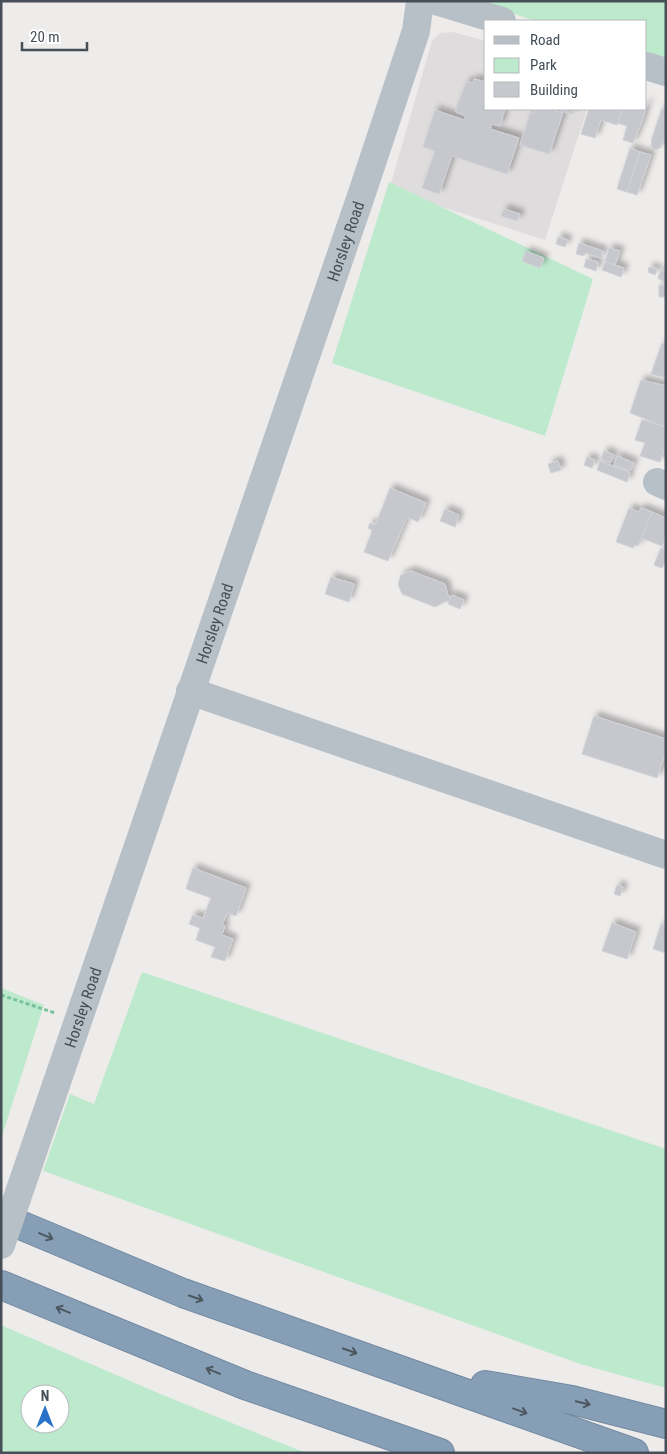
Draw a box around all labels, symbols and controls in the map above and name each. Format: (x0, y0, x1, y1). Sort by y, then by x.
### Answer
scale bar (22, 20, 88, 52)
legend (484, 20, 647, 110)
text: 20 m (30, 28, 60, 46)
text: Road (530, 31, 560, 49)
text: Park (530, 56, 557, 74)
text: Building (530, 81, 578, 99)
street label: Horsley Road (323, 199, 368, 284)
street label: Horsley Road (192, 581, 237, 666)
street label: Horsley Road (60, 965, 105, 1050)
one-way arrow (38, 1231, 53, 1241)
one-way arrow (188, 1293, 204, 1303)
one-way arrow (55, 1305, 70, 1314)
one-way arrow (342, 1347, 357, 1356)
one-way arrow (206, 1366, 221, 1376)
north arrow (20, 1384, 70, 1434)
text: N (41, 1388, 49, 1404)
one-way arrow (575, 1399, 591, 1408)
one-way arrow (511, 1407, 527, 1416)

